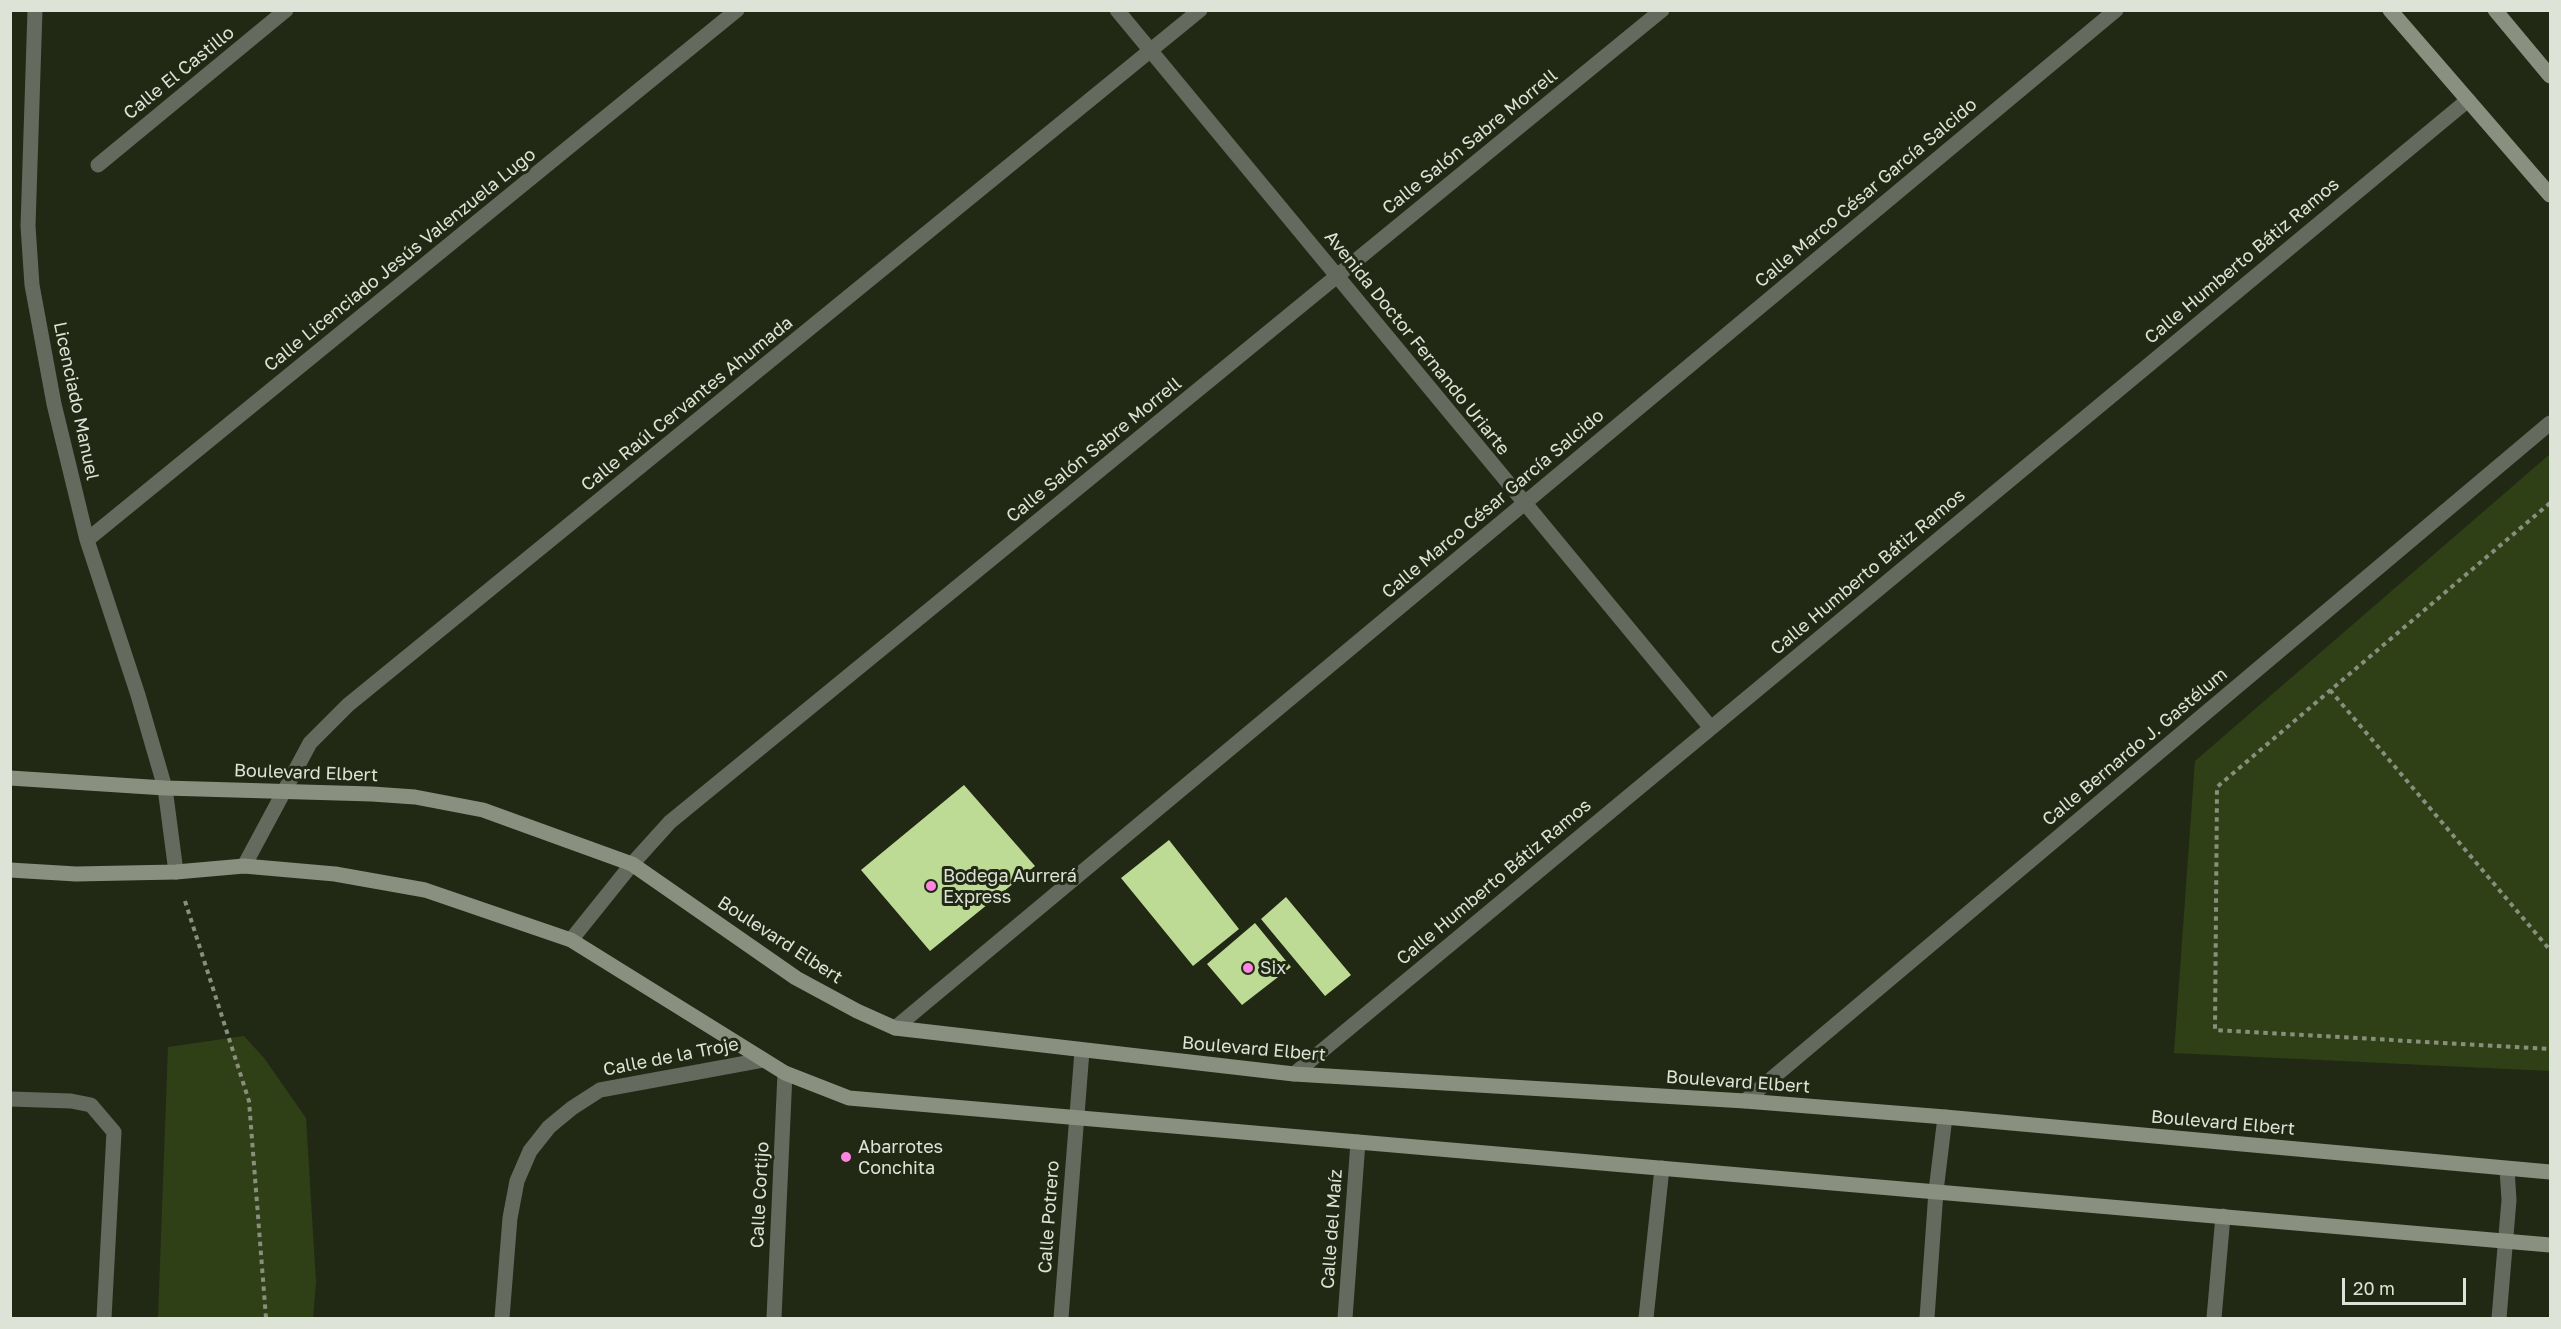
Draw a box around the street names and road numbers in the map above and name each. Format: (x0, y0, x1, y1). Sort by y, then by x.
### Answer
street label: Calle El Castillo (119, 22, 239, 124)
street label: Calle Salón Sabre Morrell (1378, 65, 1562, 219)
street label: Calle Marco César García Salcido (1751, 94, 1981, 292)
street label: Calle Licenciado Jesús Valenzuela Lugo (260, 144, 540, 376)
street label: Calle Humberto Bátiz Ramos (2141, 173, 2343, 349)
street label: Avenida Doctor Fernando Uriarte (1320, 226, 1514, 460)
street label: Calle Raúl Cervantes Ahumada (577, 312, 797, 496)
street label: Licenciado Manuel (49, 320, 103, 482)
street label: Calle Salón Sabre Morrell (1002, 373, 1186, 527)
street label: Calle Marco César García Salcido (1378, 405, 1608, 603)
street label: Calle Humberto Bátiz Ramos (1767, 484, 1969, 660)
street label: Calle Bernardo J. Gastélum (2038, 663, 2232, 831)
street label: Boulevard Elbert (233, 760, 379, 786)
street label: Calle Humberto Bátiz Ramos (1393, 794, 1595, 970)
street label: Boulevard Elbert (714, 892, 846, 988)
street label: Boulevard Elbert (1181, 1032, 1327, 1066)
street label: Calle de la Troje (601, 1033, 741, 1081)
street label: Boulevard Elbert (1665, 1066, 1811, 1098)
street label: Boulevard Elbert (2150, 1106, 2296, 1140)
street label: Calle Cortijo (746, 1141, 774, 1249)
street label: Calle Potrero (1034, 1160, 1064, 1274)
street label: Calle del Maíz (1317, 1168, 1347, 1290)

